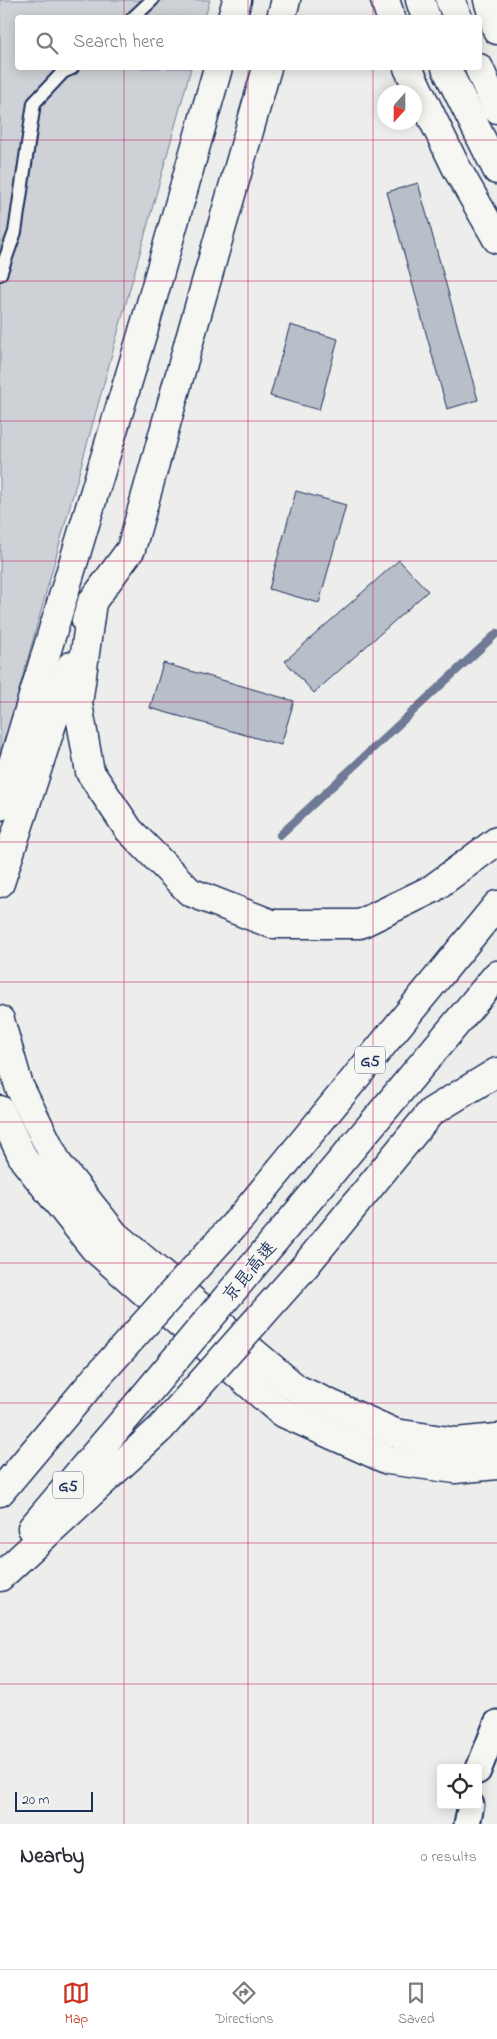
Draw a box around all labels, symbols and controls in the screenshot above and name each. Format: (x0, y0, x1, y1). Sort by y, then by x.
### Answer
search box (15, 15, 482, 70)
icon: search (33, 29, 61, 57)
text: Search here (73, 29, 164, 56)
north arrow (377, 85, 422, 130)
road number: G5 (355, 1046, 385, 1074)
street label: 京昆高速 (217, 1236, 284, 1308)
road number: G5 (53, 1472, 83, 1498)
map controls (437, 1764, 482, 1809)
button: locate (437, 1764, 482, 1809)
scale bar (15, 1789, 92, 1812)
text: 20 m (22, 1790, 49, 1811)
text: Nearby (20, 1842, 84, 1872)
text: 0 results (421, 1845, 477, 1869)
tab: Map (62, 1979, 90, 2030)
tab: Directions (215, 1979, 273, 2030)
tab: Saved (398, 1979, 435, 2030)

